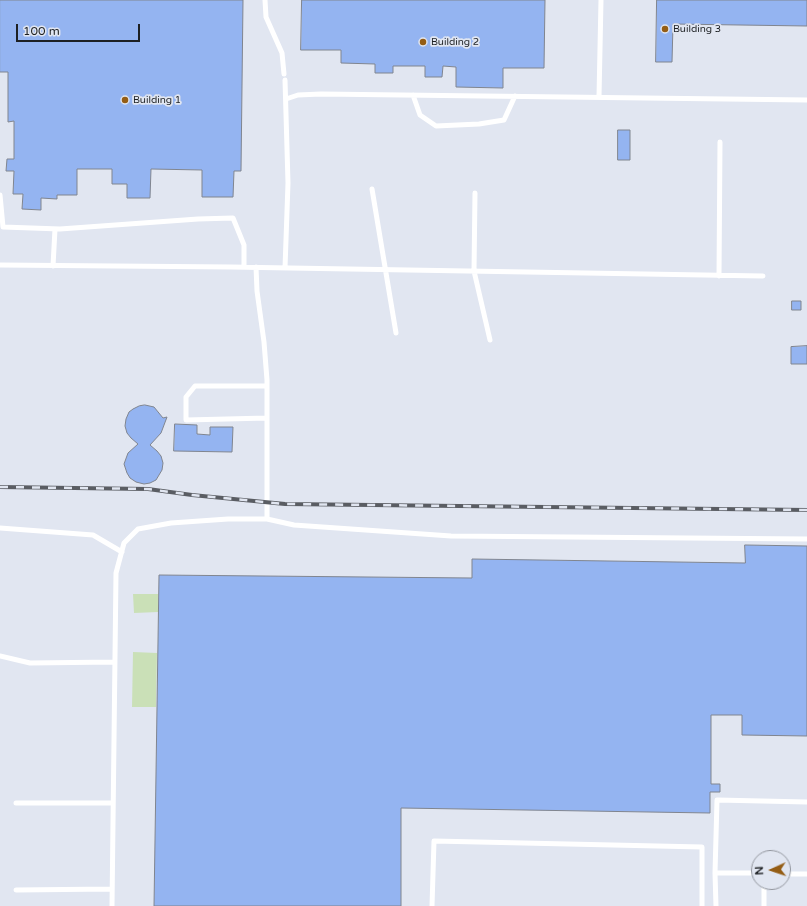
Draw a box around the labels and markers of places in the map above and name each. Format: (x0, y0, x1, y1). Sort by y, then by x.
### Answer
place label: Building 3 (673, 23, 721, 35)
marker: Building 3 (660, 24, 670, 34)
place label: Building 2 (431, 36, 479, 48)
marker: Building 2 (418, 37, 428, 47)
place label: Building 1 (133, 94, 181, 106)
marker: Building 1 (120, 95, 130, 105)

